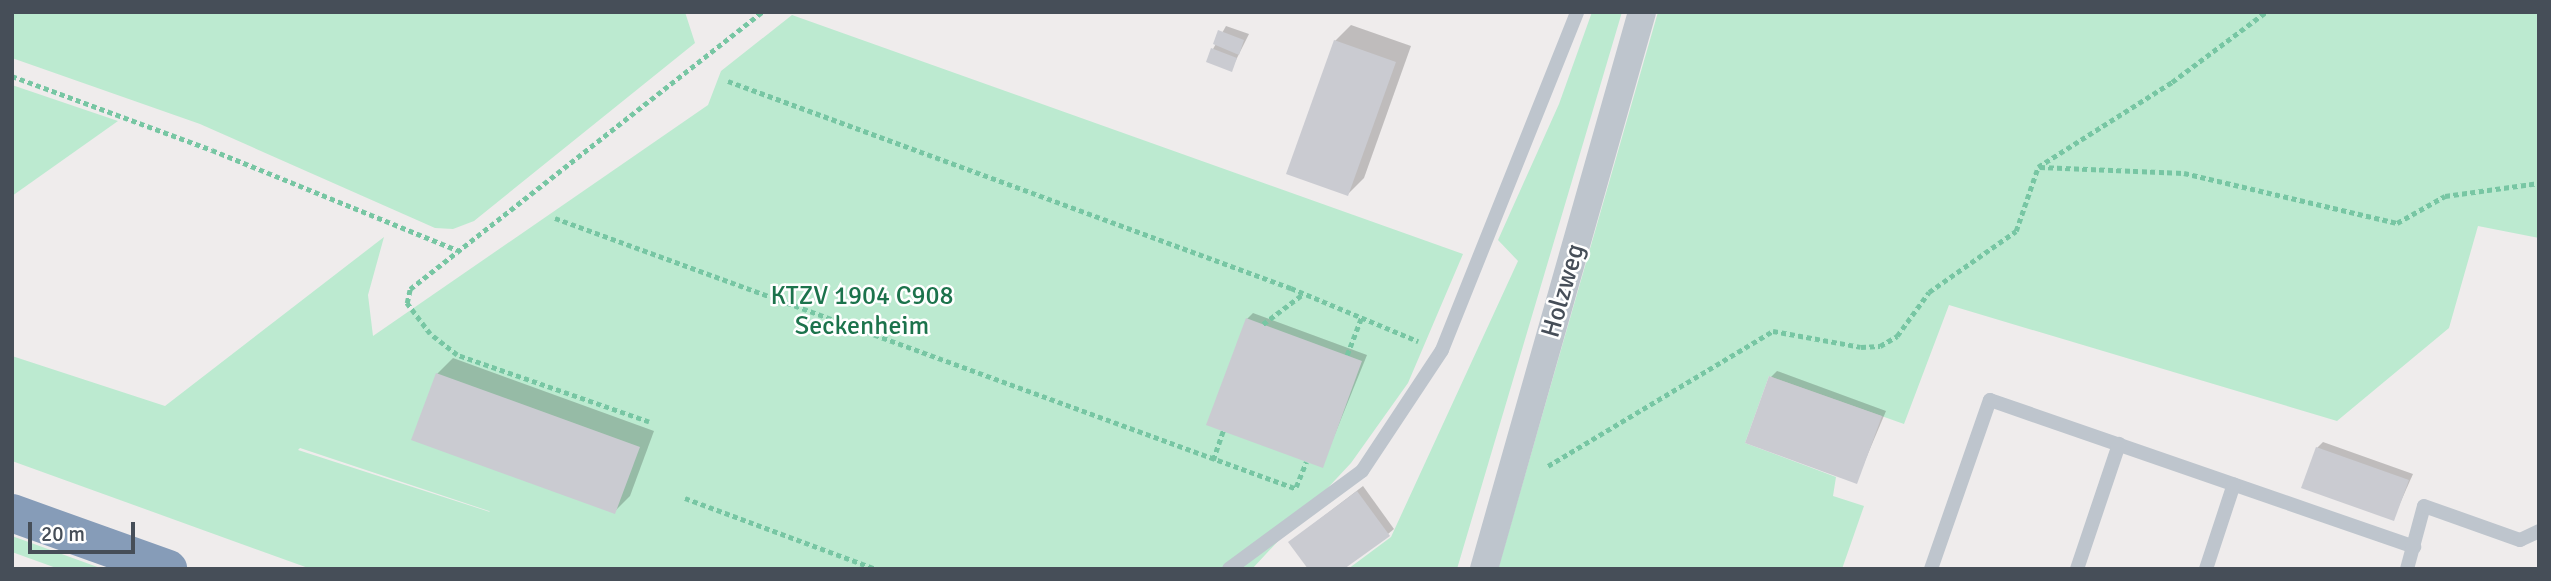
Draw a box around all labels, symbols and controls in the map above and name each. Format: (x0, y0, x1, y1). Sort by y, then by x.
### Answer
street label: Holzweg (1536, 241, 1592, 341)
park label: KTZV 1904 C908 Seckenheim (770, 281, 954, 342)
scale bar (32, 508, 138, 552)
text: 20 m (41, 521, 85, 547)

